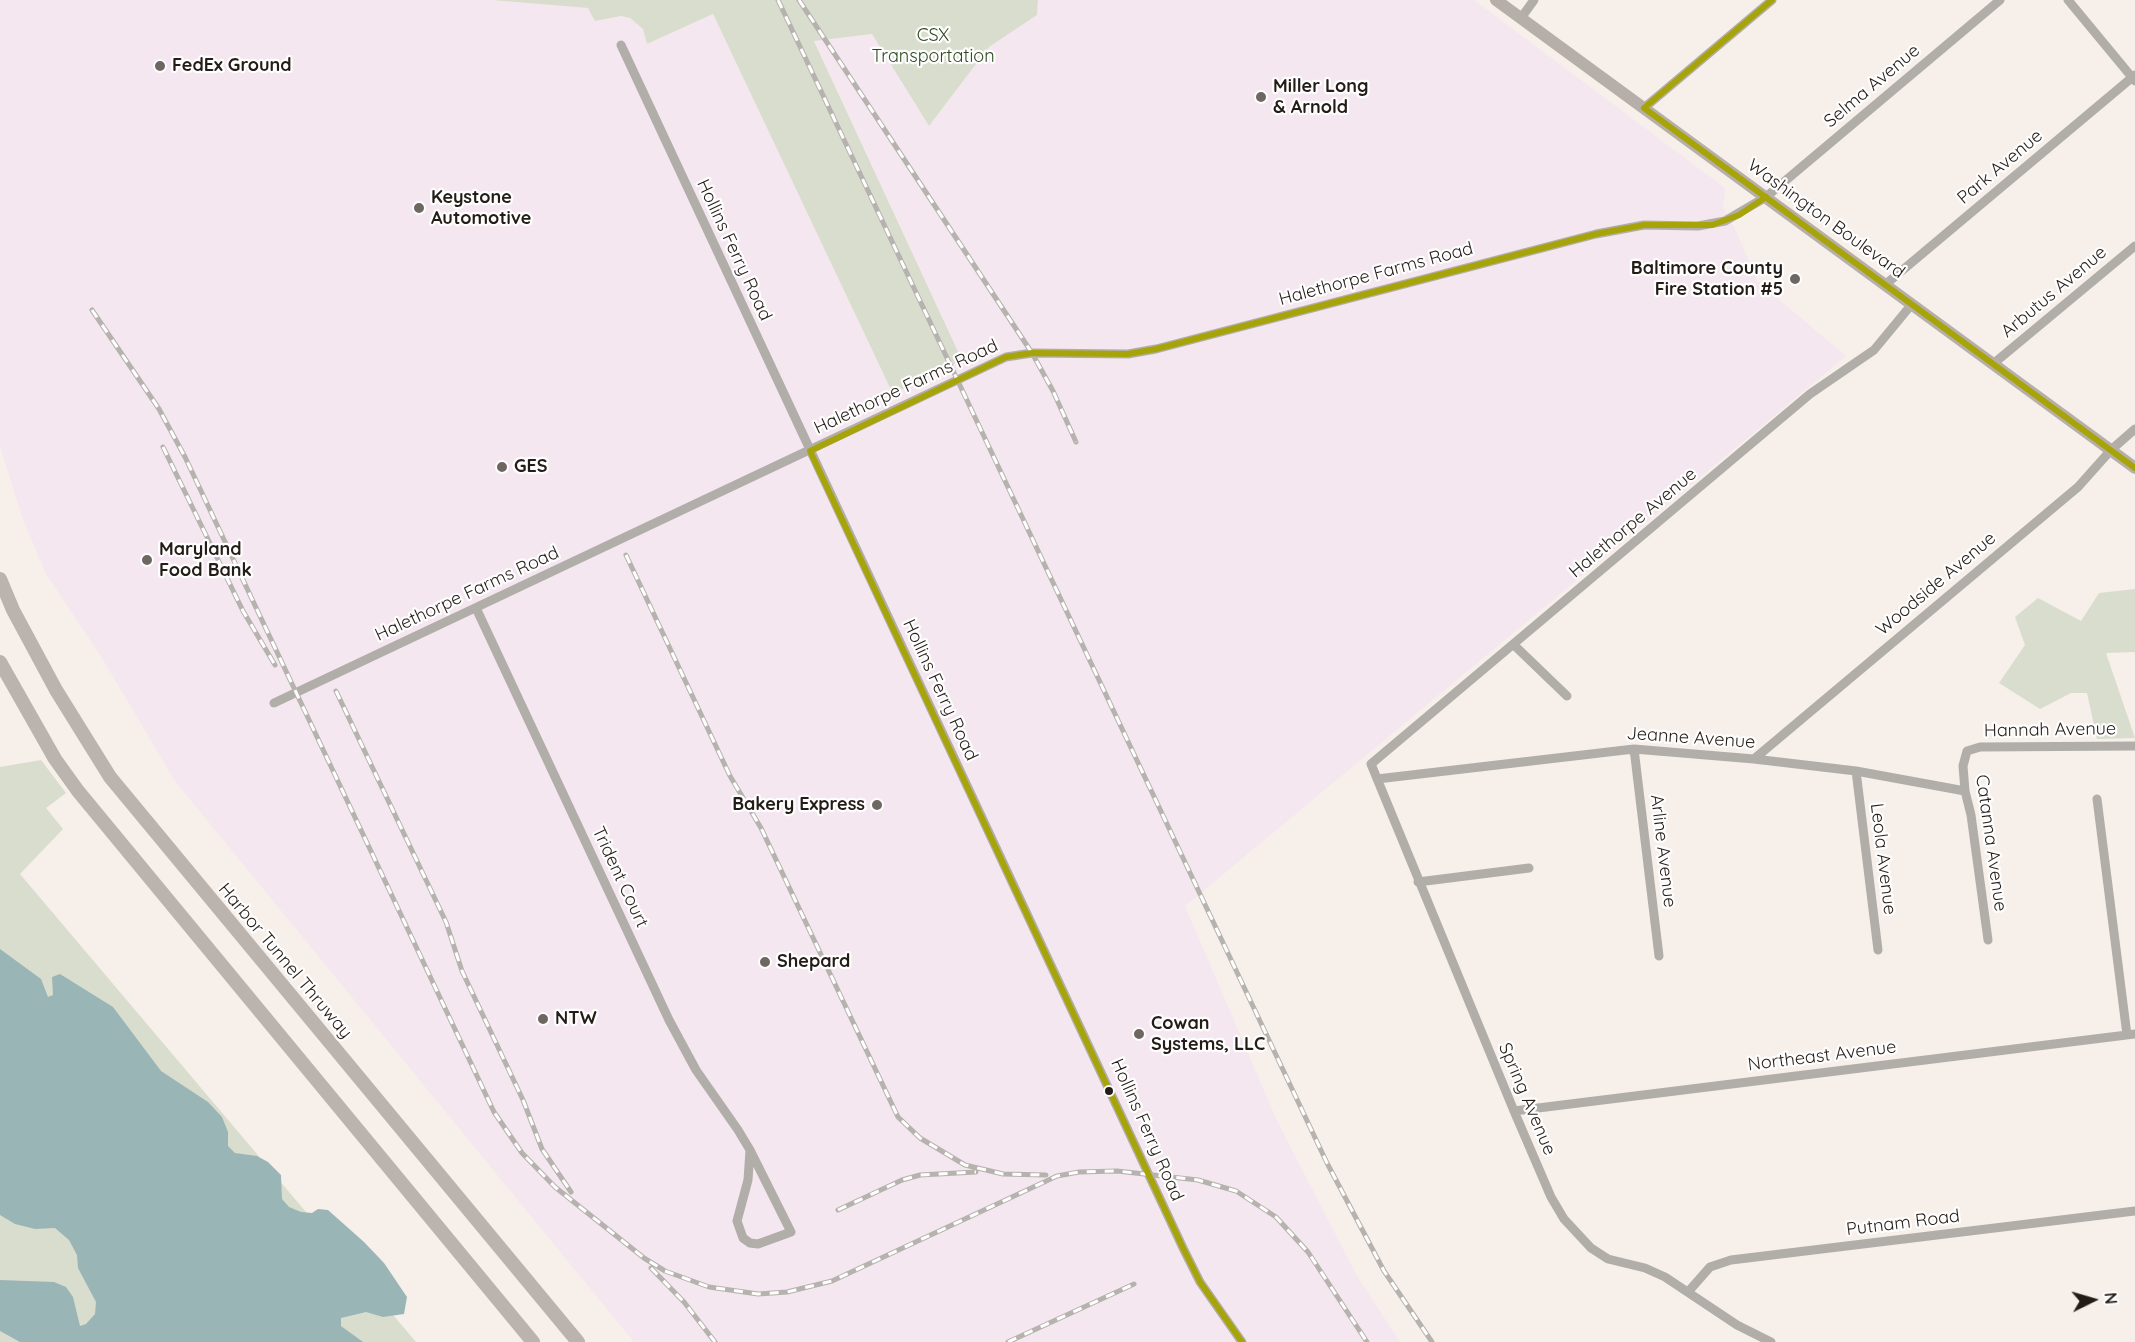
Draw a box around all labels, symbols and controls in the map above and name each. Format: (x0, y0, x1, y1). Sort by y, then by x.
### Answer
park label: CSX Transportation (871, 25, 995, 68)
street label: Selma Avenue (1820, 40, 1924, 132)
place label: FedEx Ground (172, 55, 292, 77)
marker: FedEx Ground (153, 59, 167, 73)
place label: Miller Long & Arnold (1273, 76, 1369, 118)
marker: Miller Long & Arnold (1254, 90, 1268, 104)
street label: Park Avenue (1953, 125, 2047, 209)
street label: Washington Boulevard (1743, 155, 1909, 283)
street label: Hollins Ferry Road (692, 176, 776, 324)
place label: Keystone Automotive (431, 187, 531, 230)
marker: Keystone Automotive (412, 201, 426, 215)
street label: Halethorpe Farms Road (1277, 238, 1475, 310)
street label: Arbutus Avenue (1997, 242, 2111, 342)
place label: Baltimore County Fire Station #5 (1631, 258, 1783, 300)
marker: Baltimore County Fire Station #5 (1788, 272, 1802, 286)
street label: Halethorpe Farms Road (811, 335, 1001, 439)
place label: GES (514, 456, 548, 478)
marker: GES (495, 460, 509, 474)
street label: Halethorpe Avenue (1565, 463, 1701, 583)
street label: Woodside Avenue (1872, 528, 2000, 640)
place label: Maryland Food Bank (159, 539, 252, 582)
street label: Halethorpe Farms Road (372, 542, 562, 646)
marker: Maryland Food Bank (140, 553, 154, 567)
street label: Hollins Ferry Road (898, 616, 982, 764)
street label: Hannah Avenue (1984, 718, 2116, 742)
street label: Jeanne Avenue (1626, 723, 1756, 753)
street label: Catanna Avenue (1971, 773, 2011, 913)
street label: Arline Avenue (1645, 793, 1681, 909)
place label: Bakery Express (732, 794, 865, 816)
marker: Bakery Express (870, 798, 884, 812)
street label: Leola Avenue (1865, 802, 1901, 916)
street label: Trident Court (587, 823, 653, 931)
street label: Harbor Tunnel Thruway (214, 879, 356, 1043)
place label: Shepard (777, 951, 850, 973)
marker: Shepard (758, 955, 772, 969)
place label: NTW (555, 1008, 597, 1030)
marker: NTW (536, 1012, 550, 1026)
place label: Cowan Systems, LLC (1151, 1013, 1265, 1056)
marker: Cowan Systems, LLC (1132, 1027, 1146, 1041)
street label: Northeast Avenue (1747, 1036, 1897, 1076)
street label: Spring Avenue (1494, 1040, 1560, 1158)
street label: Hollins Ferry Road (1106, 1056, 1188, 1204)
unlabelled marker (1103, 1085, 1115, 1097)
street label: Putnam Road (1845, 1205, 1961, 1241)
north arrow (2063, 1270, 2123, 1330)
text: N (2100, 1292, 2121, 1305)

